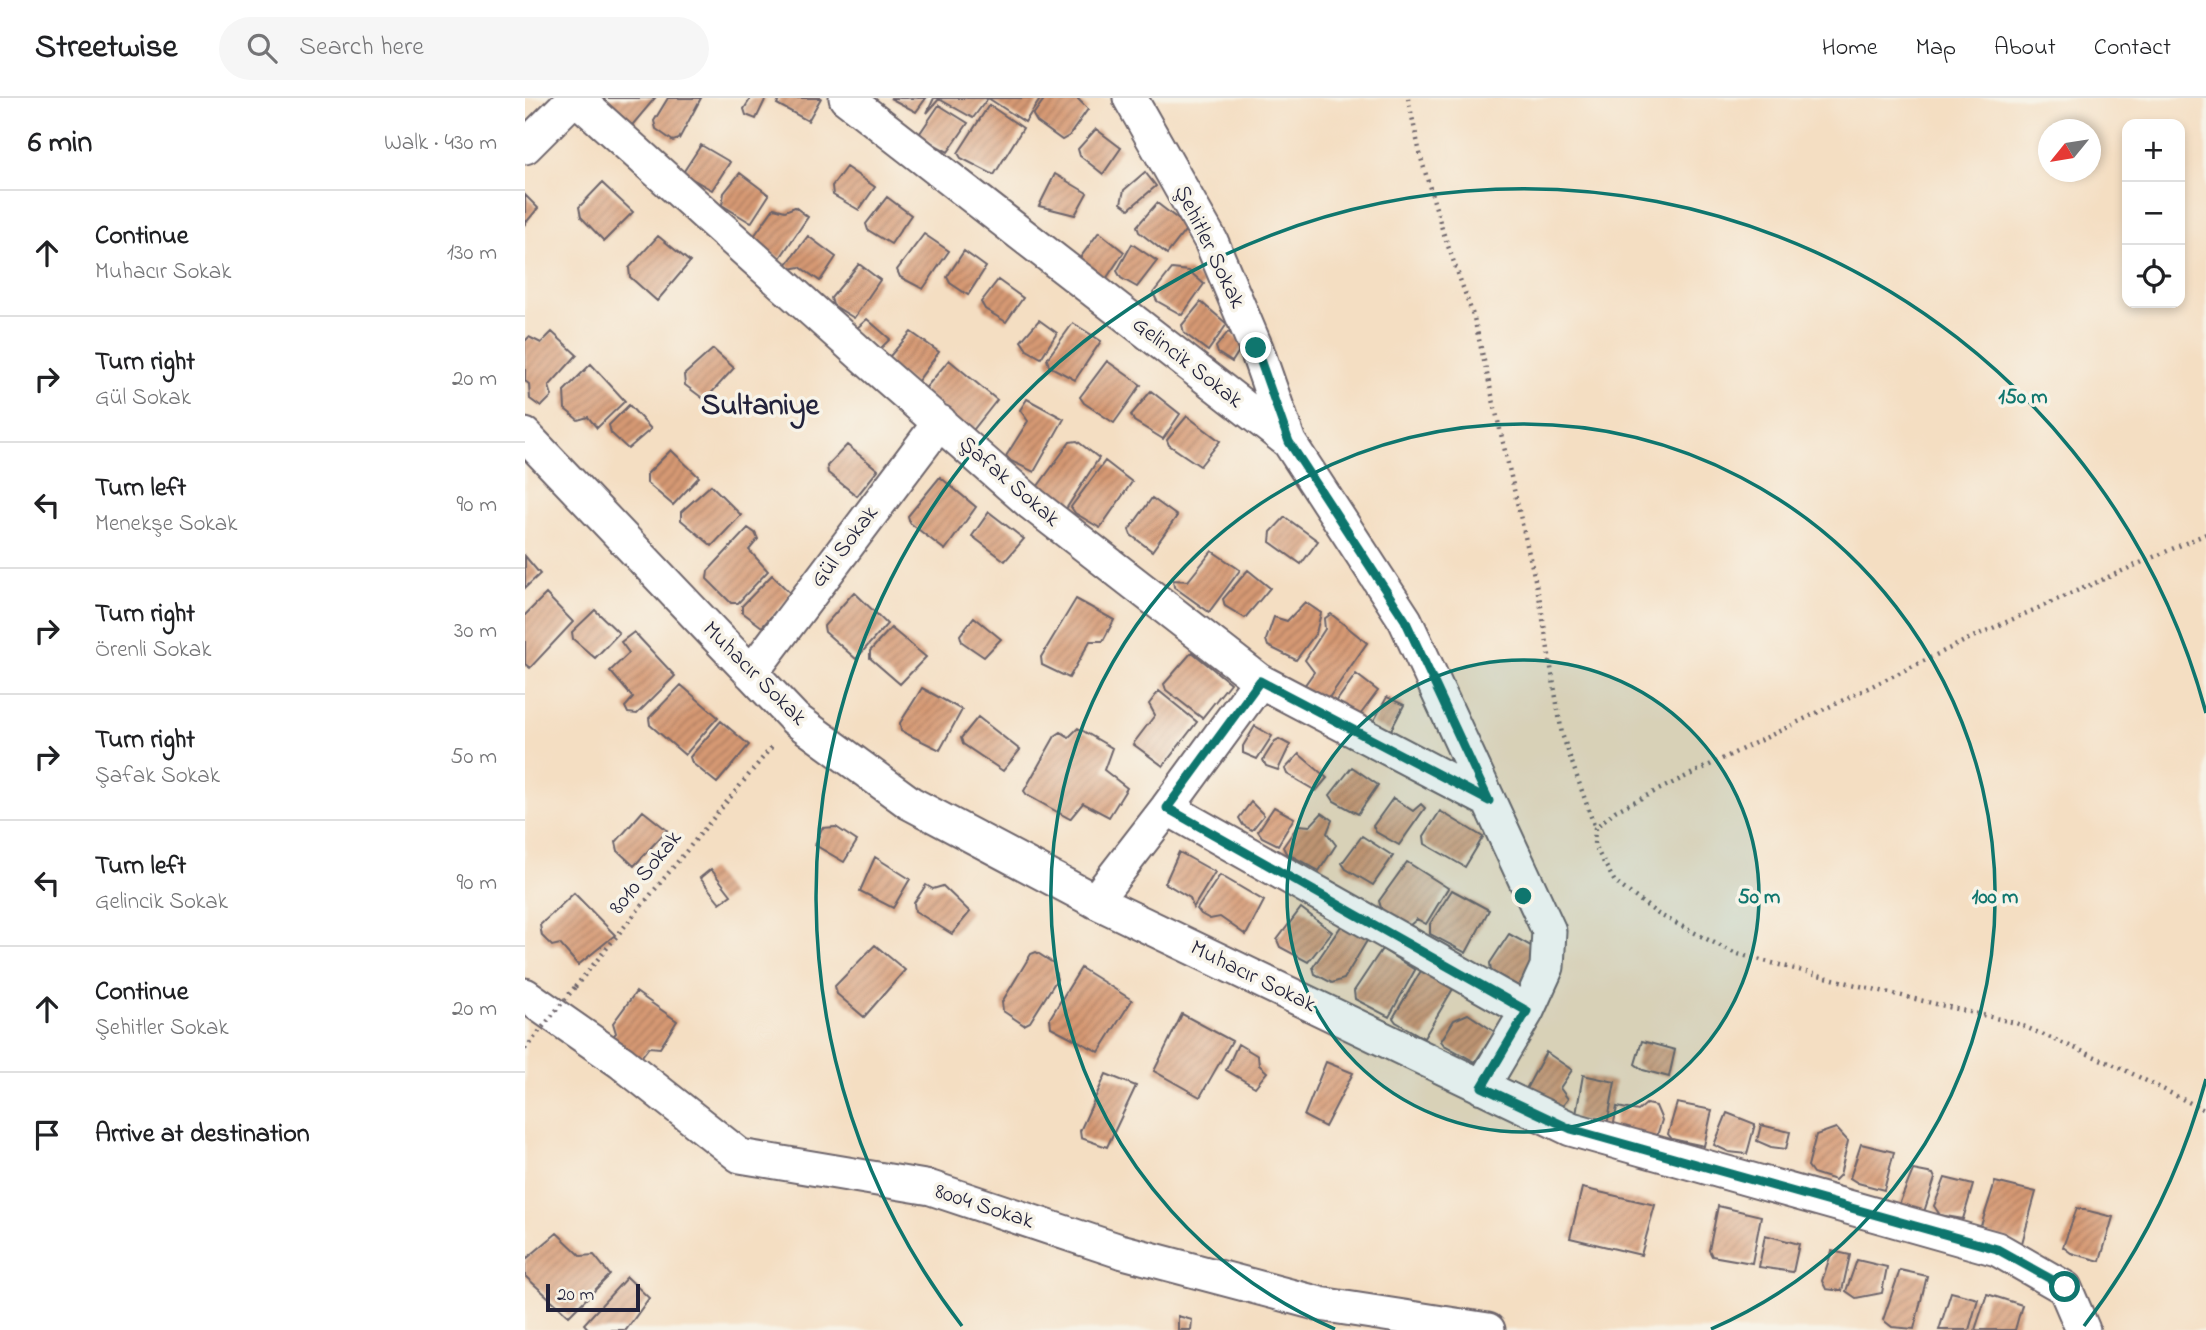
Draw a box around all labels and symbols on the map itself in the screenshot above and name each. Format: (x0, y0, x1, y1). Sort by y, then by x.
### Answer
north arrow (2038, 119, 2101, 182)
street label: Şehitler Sokak (1165, 180, 1254, 315)
street label: Gelincik Sokak (1124, 309, 1250, 417)
route end (1240, 332, 1271, 363)
text: 150 m (1998, 383, 2048, 413)
district label: Sultaniye (701, 385, 821, 429)
street label: Şafak Sokak (951, 429, 1068, 536)
street label: Gül Sokak (803, 498, 888, 595)
street label: Muhacır Sokak (694, 614, 814, 734)
street label: 8010 Sokak (602, 823, 691, 922)
text: 50 m (1738, 883, 1780, 913)
text: 100 m (1972, 883, 2018, 913)
centre of rings (1511, 884, 1535, 908)
street label: Muhacır Sokak (1185, 932, 1322, 1022)
street label: 8004 Sokak (930, 1175, 1039, 1239)
route start (2049, 1271, 2080, 1302)
scale bar (546, 1281, 641, 1313)

